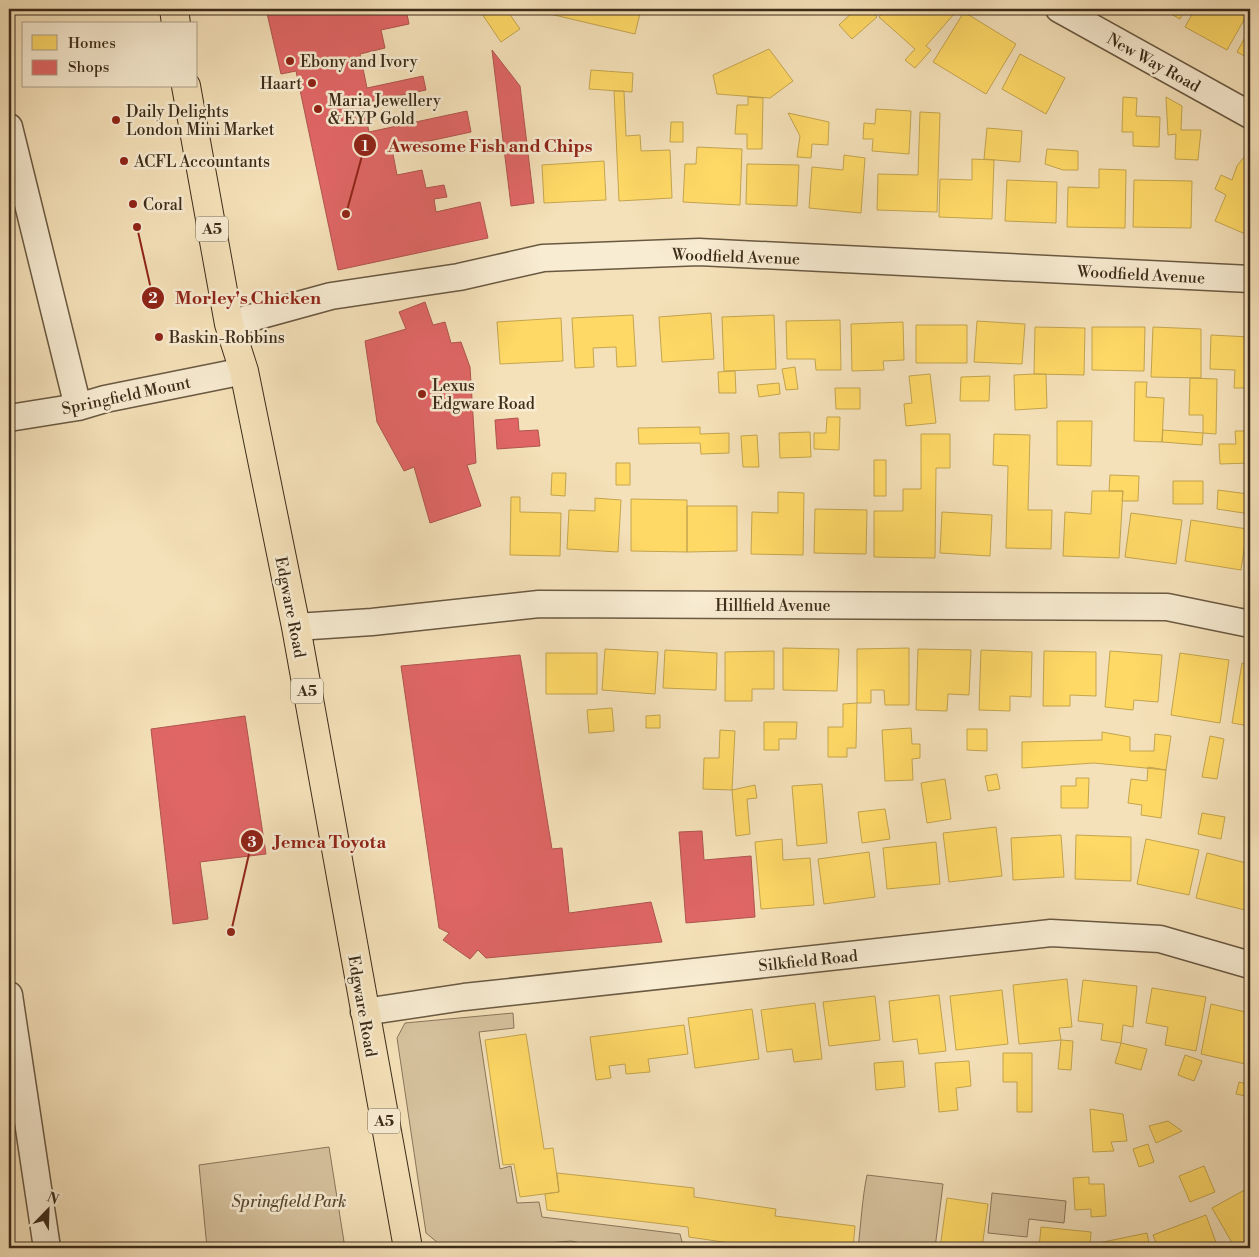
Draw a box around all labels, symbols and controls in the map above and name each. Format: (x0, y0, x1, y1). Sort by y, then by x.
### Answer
legend (22, 22, 198, 88)
street label: New Way Road (1103, 29, 1204, 97)
text: Homes (68, 34, 116, 53)
place label: Ebony and Ivory (300, 52, 418, 72)
marker: Ebony and Ivory (284, 55, 296, 67)
text: Shops (68, 58, 109, 77)
place label: Haart (260, 74, 302, 94)
marker: Haart (306, 77, 318, 89)
place label: Maria Jewellery & EYP Gold (328, 91, 441, 129)
place label: Daily Delights London Mini Market (126, 102, 275, 140)
marker: Maria Jewellery & EYP Gold (312, 103, 324, 115)
marker: Daily Delights London Mini Market (110, 114, 122, 126)
callout: Awesome Fish and Chips (353, 129, 603, 162)
text: Awesome Fish and Chips (387, 135, 593, 158)
text: 1 (361, 137, 369, 156)
place label: ACFL Accountants (133, 152, 270, 172)
marker: ACFL Accountants (118, 155, 130, 167)
place label: Coral (143, 195, 183, 215)
marker: Coral (127, 198, 139, 210)
road number: A5 (196, 216, 228, 242)
street label: Woodfield Avenue (671, 245, 800, 269)
street label: Woodfield Avenue (1075, 262, 1206, 288)
callout: Morley's Chicken (140, 281, 331, 314)
text: Morley's Chicken (175, 287, 321, 310)
text: 2 (148, 289, 158, 308)
place label: Baskin-Robbins (168, 328, 285, 348)
marker: Baskin-Robbins (153, 331, 165, 343)
street label: Springfield Mount (60, 372, 193, 419)
place label: Lexus Edgware Road (432, 376, 535, 414)
marker: Lexus Edgware Road (416, 388, 428, 400)
street label: Edgware Road (270, 555, 310, 660)
street label: Hillfield Avenue (715, 596, 831, 616)
road number: A5 (291, 678, 323, 704)
callout: Jemca Toyota (239, 825, 396, 858)
text: Jemca Toyota (271, 831, 386, 854)
text: 3 (247, 833, 257, 852)
street label: Silkfield Road (757, 946, 859, 976)
street label: Edgware Road (343, 954, 381, 1059)
road number: A5 (368, 1108, 400, 1134)
north arrow (22, 1184, 72, 1234)
text: N (44, 1189, 61, 1209)
park label: Springfield Park (232, 1192, 346, 1212)

